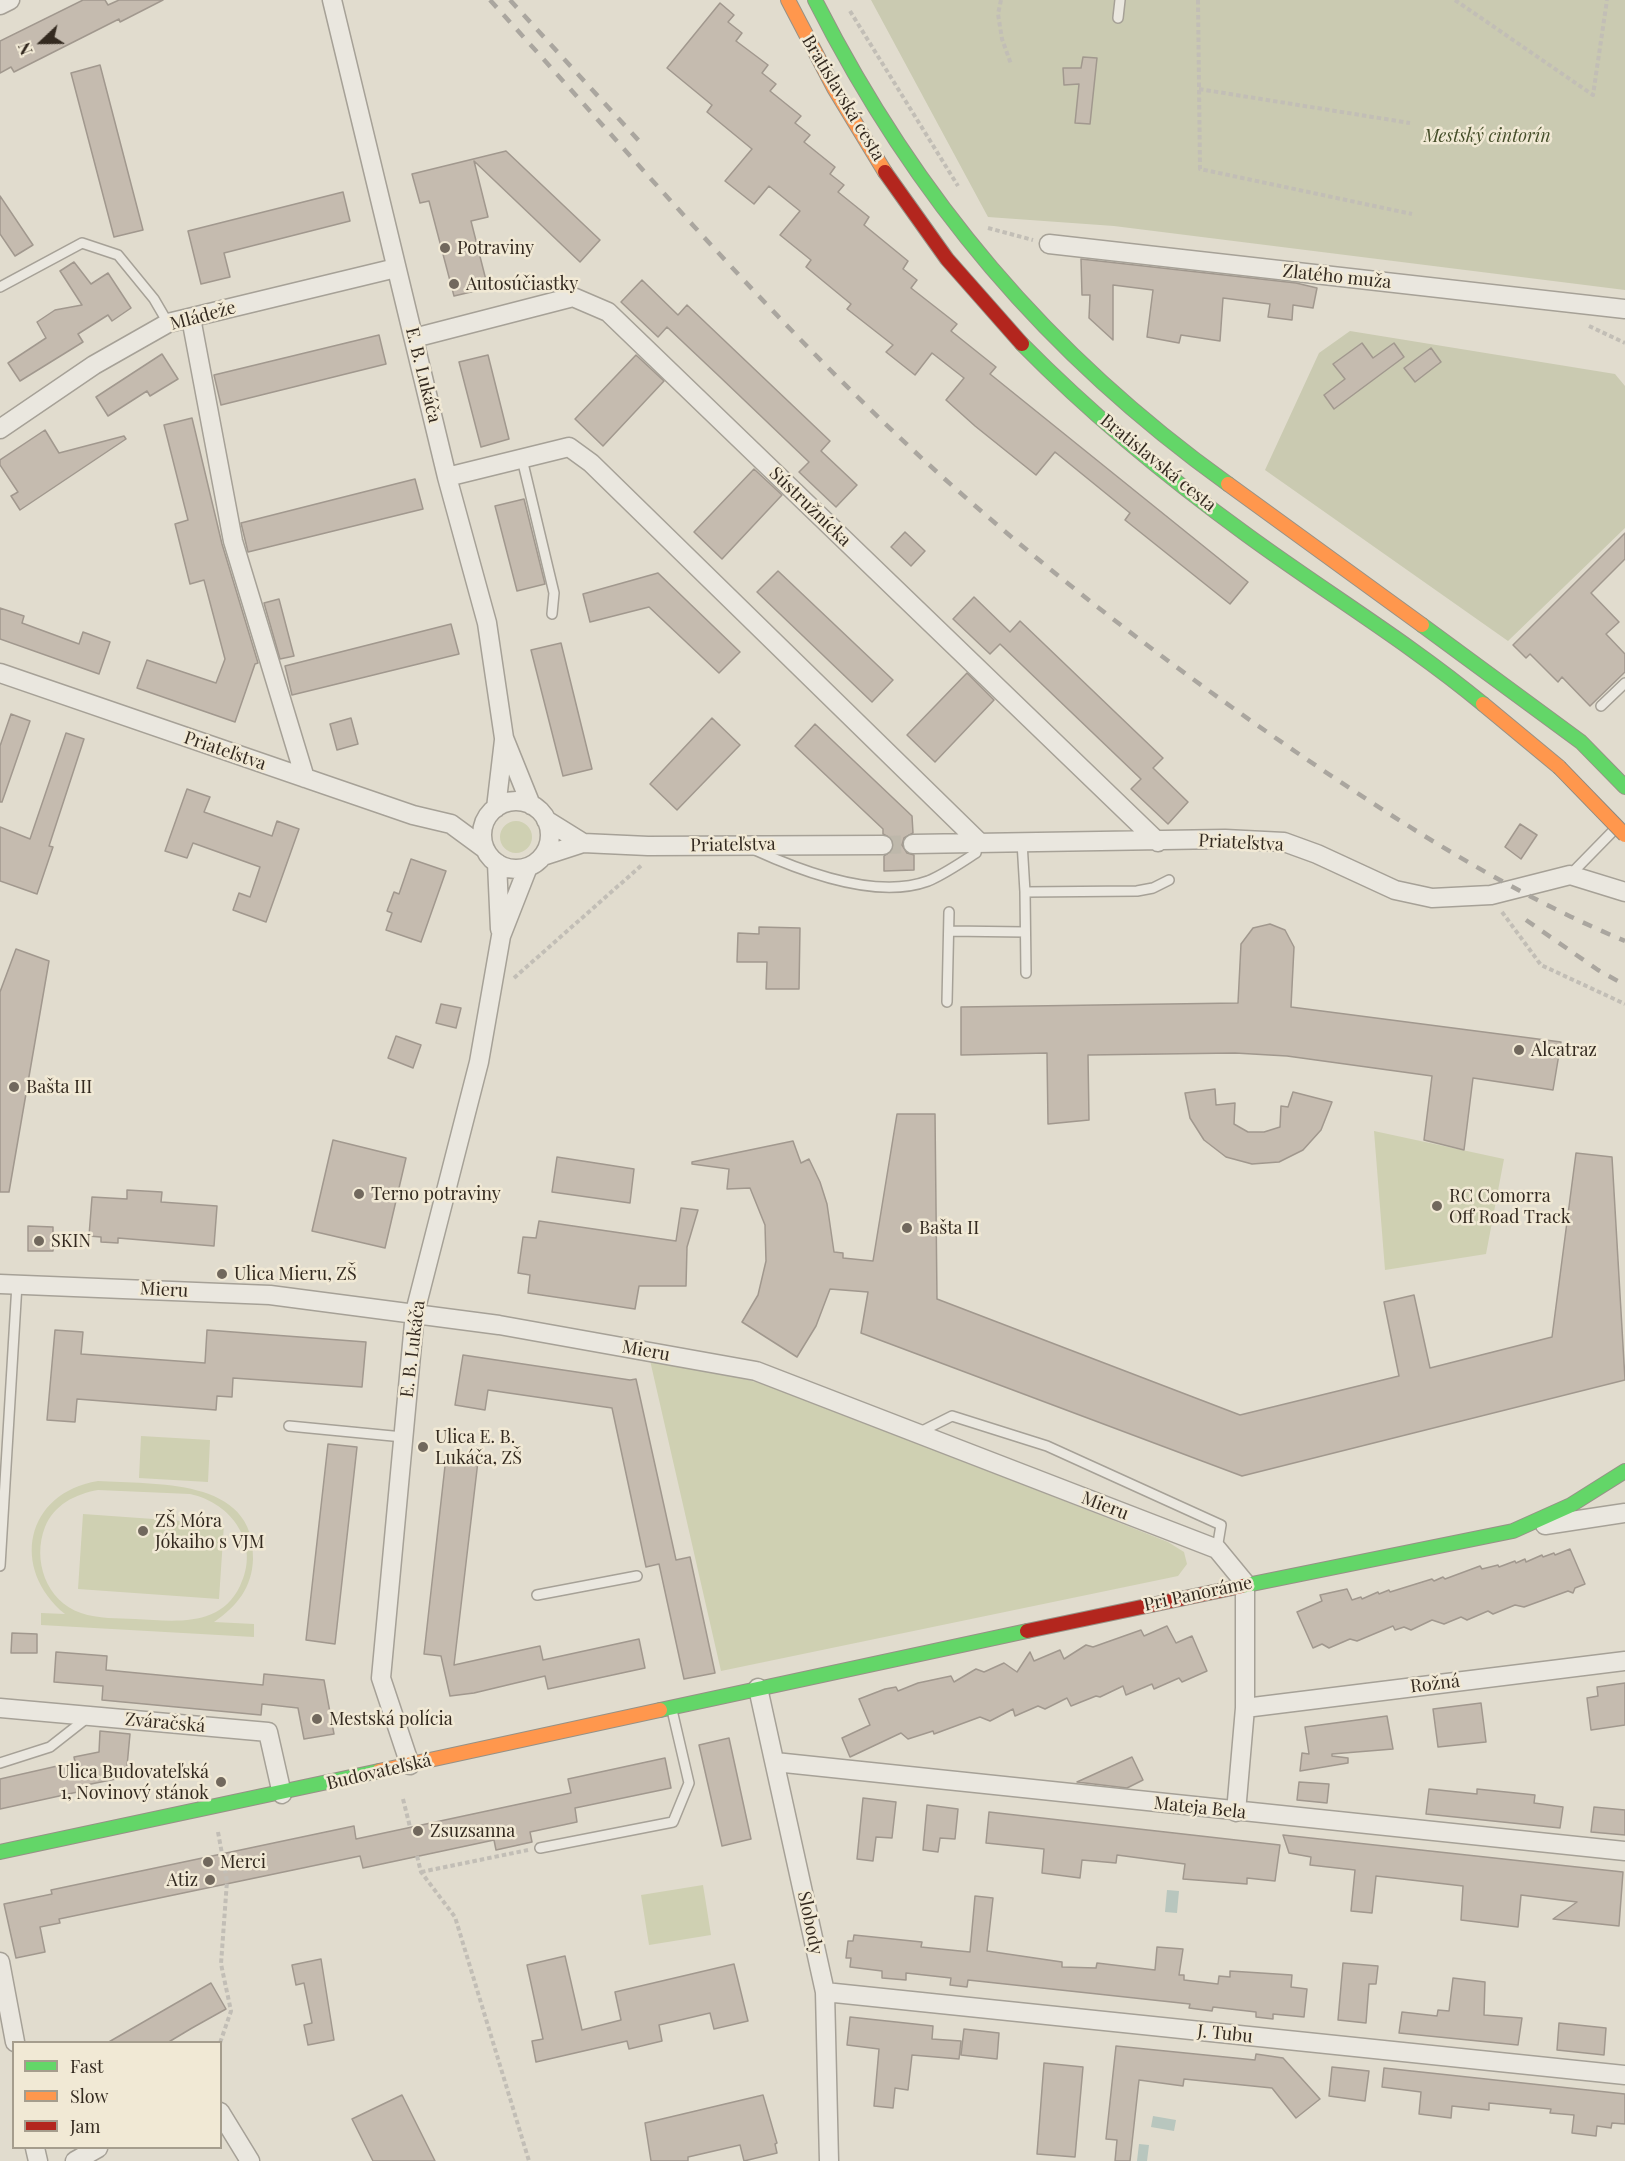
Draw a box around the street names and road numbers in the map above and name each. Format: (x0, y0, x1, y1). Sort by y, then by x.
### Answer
street label: Bratislavská cesta (797, 31, 889, 165)
street label: Zlatého muža (1282, 261, 1392, 293)
street label: Mládeže (168, 297, 238, 335)
street label: E. B. Lukáča (401, 325, 445, 425)
street label: Bratislavská cesta (1096, 410, 1220, 516)
street label: Sústružnícka (765, 463, 855, 551)
street label: Priateľstva (181, 727, 269, 775)
street label: Priateľstva (1198, 830, 1284, 856)
street label: Priateľstva (690, 833, 776, 857)
street label: Mieru (139, 1278, 189, 1302)
street label: E. B. Lukáča (396, 1299, 430, 1399)
street label: Mieru (620, 1336, 672, 1366)
street label: Mieru (1078, 1487, 1132, 1525)
street label: Pri Panoráme (1142, 1572, 1254, 1616)
street label: Rožná (1409, 1670, 1461, 1698)
street label: Zváračská (124, 1709, 206, 1737)
street label: Budovateľská (324, 1749, 434, 1795)
street label: Mateja Bela (1153, 1792, 1247, 1824)
street label: Slobody (793, 1889, 827, 1957)
street label: J. Tubu (1196, 2020, 1254, 2048)

